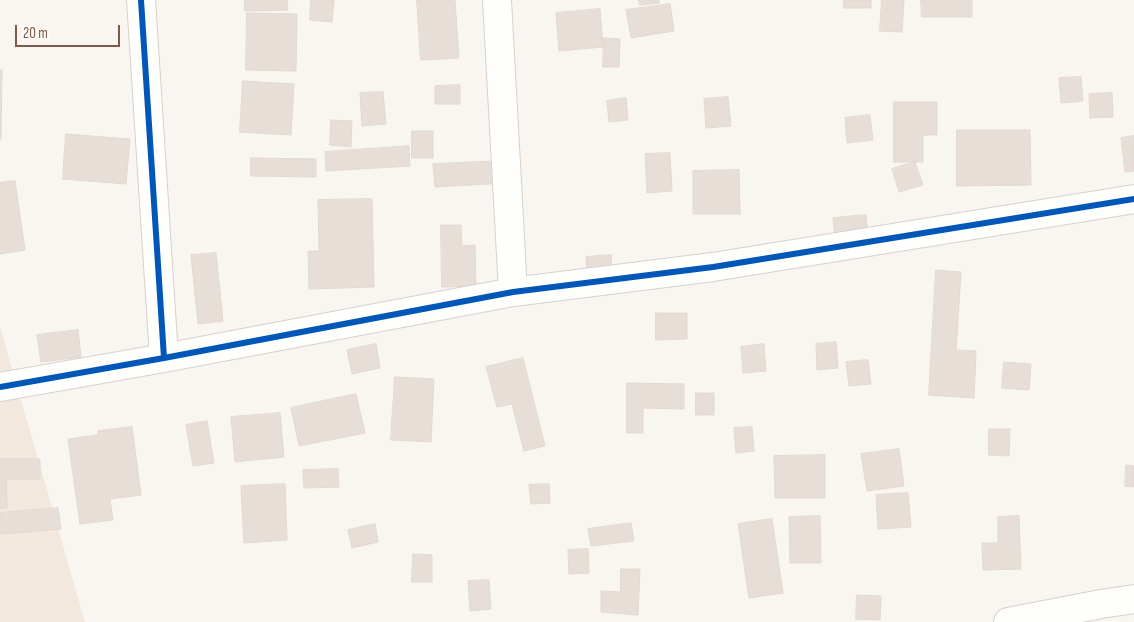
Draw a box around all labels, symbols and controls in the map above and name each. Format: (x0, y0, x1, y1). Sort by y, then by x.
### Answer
scale bar (18, 15, 122, 47)
text: 20 m (23, 24, 48, 43)

